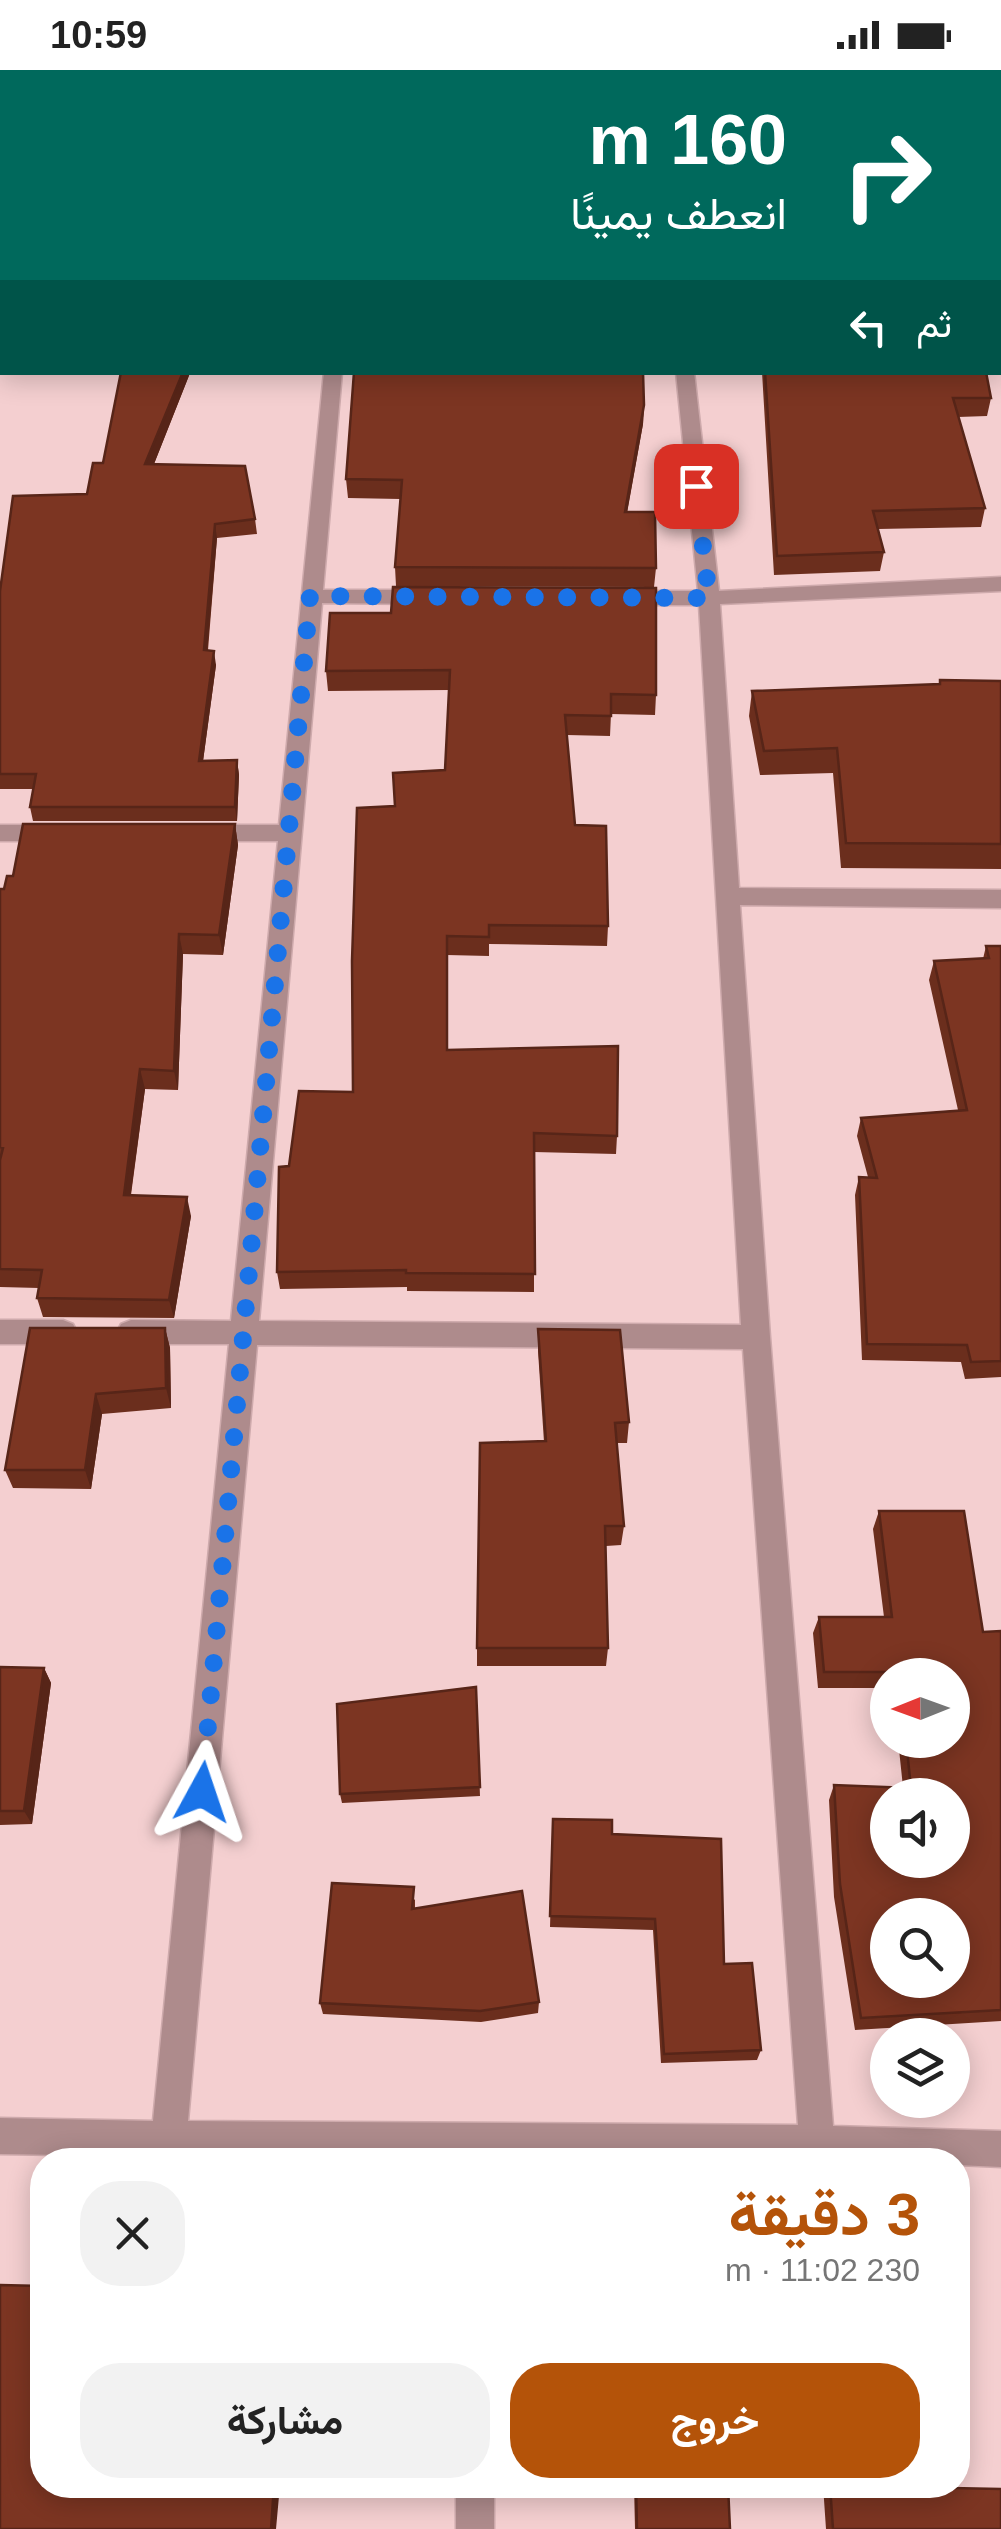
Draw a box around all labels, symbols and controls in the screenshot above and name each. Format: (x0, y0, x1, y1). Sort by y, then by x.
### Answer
text: 10:59 (50, 14, 147, 56)
text: 160 m (589, 101, 787, 179)
icon: right (822, 110, 952, 240)
text: انعطف يمينًا (570, 188, 787, 239)
icon: left (841, 300, 896, 355)
text: ثم (916, 303, 952, 345)
pin (654, 444, 739, 529)
icon: arrive (669, 459, 724, 514)
north arrow (870, 1658, 970, 1758)
map controls (870, 1658, 970, 2118)
position arrow (150, 1740, 254, 1844)
button: sound (870, 1778, 970, 1878)
button: search (870, 1898, 970, 1998)
button: layers (870, 2018, 970, 2118)
button: close (80, 2181, 185, 2286)
text: 3 دقيقة (728, 2181, 920, 2248)
text: 230 m · 11:02 (725, 2252, 920, 2288)
button: مشاركة (80, 2363, 490, 2478)
button: خروج (510, 2363, 920, 2478)

